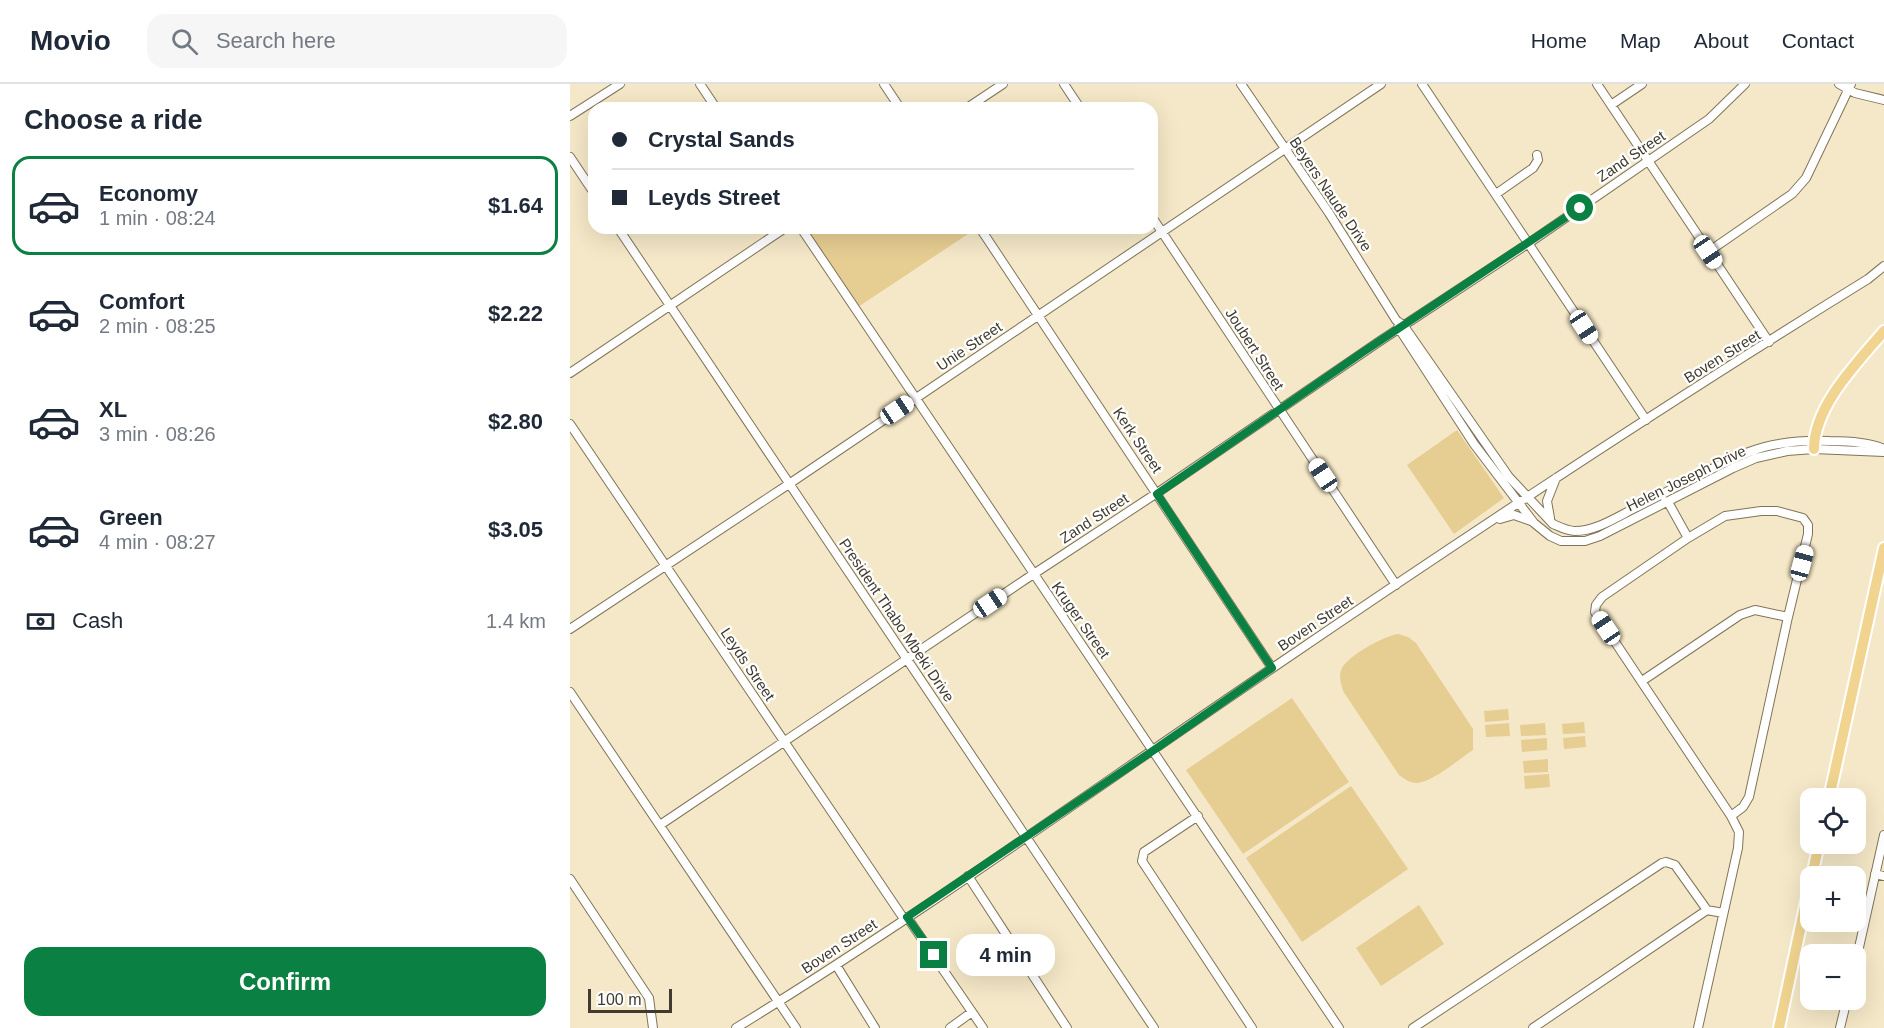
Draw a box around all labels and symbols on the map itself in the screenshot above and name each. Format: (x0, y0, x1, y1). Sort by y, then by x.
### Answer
street label: Zand Street (1594, 127, 1669, 185)
street label: Beyers Naude Drive (1286, 134, 1376, 254)
route start (1566, 194, 1593, 221)
car (1690, 232, 1726, 272)
street label: Joubert Street (1222, 305, 1288, 394)
car (1567, 307, 1601, 347)
street label: Unie Street (933, 318, 1006, 374)
street label: Boven Street (1681, 325, 1764, 386)
car (877, 392, 917, 428)
street label: Kerk Street (1110, 404, 1166, 477)
street label: Helen Joseph Drive (1623, 442, 1749, 514)
car (1305, 455, 1341, 495)
street label: Zand Street (1056, 489, 1132, 546)
street label: President Thabo Mbeki Drive (836, 535, 958, 705)
car (1789, 543, 1815, 583)
street label: Kruger Street (1048, 579, 1114, 662)
car (970, 585, 1010, 621)
street label: Boven Street (1274, 591, 1356, 654)
car (1588, 608, 1624, 648)
street label: Leyds Street (717, 624, 779, 704)
street label: Boven Street (798, 915, 881, 977)
callout: 4 min (955, 934, 1054, 976)
route end (920, 941, 947, 968)
scale bar (588, 986, 672, 1014)

